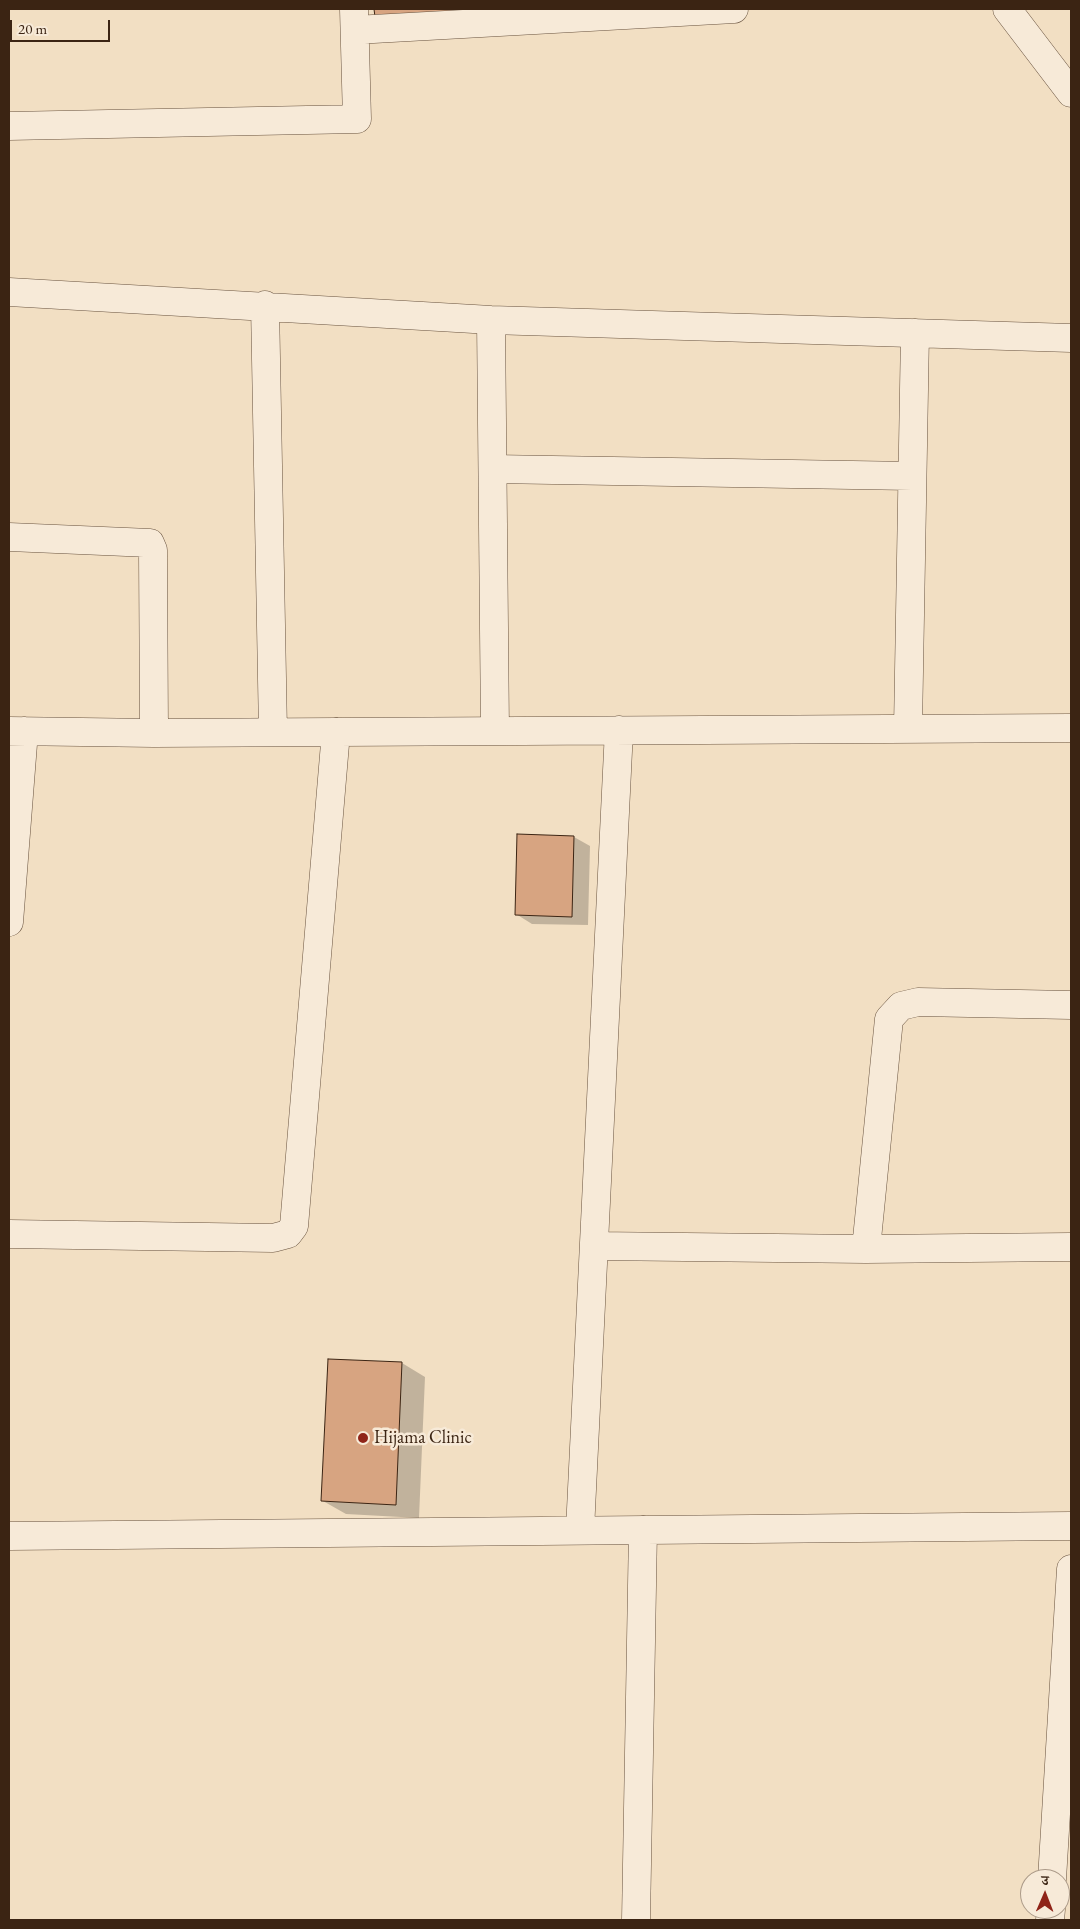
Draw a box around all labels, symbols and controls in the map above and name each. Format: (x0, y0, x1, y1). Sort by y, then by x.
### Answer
scale bar (12, 10, 112, 42)
text: 20 m (18, 19, 47, 38)
place label: Hijama Clinic (374, 1427, 472, 1449)
marker: Hijama Clinic (356, 1431, 370, 1445)
north arrow (1020, 1869, 1070, 1919)
text: उ (1042, 1871, 1049, 1889)

